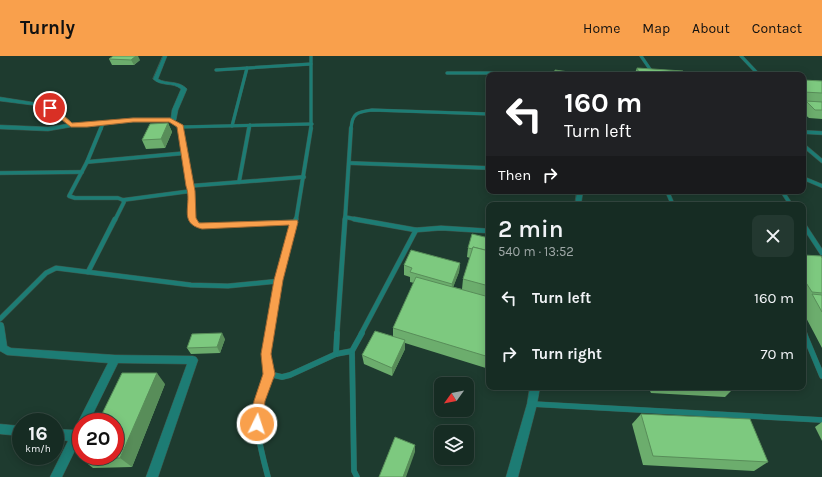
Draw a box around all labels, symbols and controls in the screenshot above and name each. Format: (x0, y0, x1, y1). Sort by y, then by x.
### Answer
text: Turnly (20, 17, 75, 39)
text: Home (583, 20, 620, 37)
text: Map (642, 20, 670, 37)
text: About (692, 20, 730, 37)
text: Contact (752, 20, 802, 37)
text: 160 m (564, 86, 642, 119)
icon: left (498, 88, 550, 140)
pin (33, 91, 67, 125)
icon: arrive (39, 97, 61, 119)
text: Turn left (564, 120, 632, 142)
icon: right (539, 164, 561, 186)
text: Then (498, 166, 531, 184)
text: 2 min (498, 215, 564, 243)
button: close (752, 215, 794, 257)
text: 540 m · 13:52 (498, 244, 574, 259)
icon: left (498, 287, 520, 309)
text: Turn left (532, 289, 591, 307)
text: 160 m (754, 289, 794, 307)
icon: right (498, 343, 520, 365)
text: Turn right (532, 345, 602, 363)
text: 70 m (760, 345, 794, 363)
north arrow (434, 377, 474, 417)
map controls (434, 377, 474, 465)
position arrow (236, 403, 278, 445)
speed limit sign: 20 (72, 413, 124, 465)
text: 16 (28, 422, 48, 445)
button: layers (434, 425, 474, 465)
text: km/h (25, 443, 51, 455)

